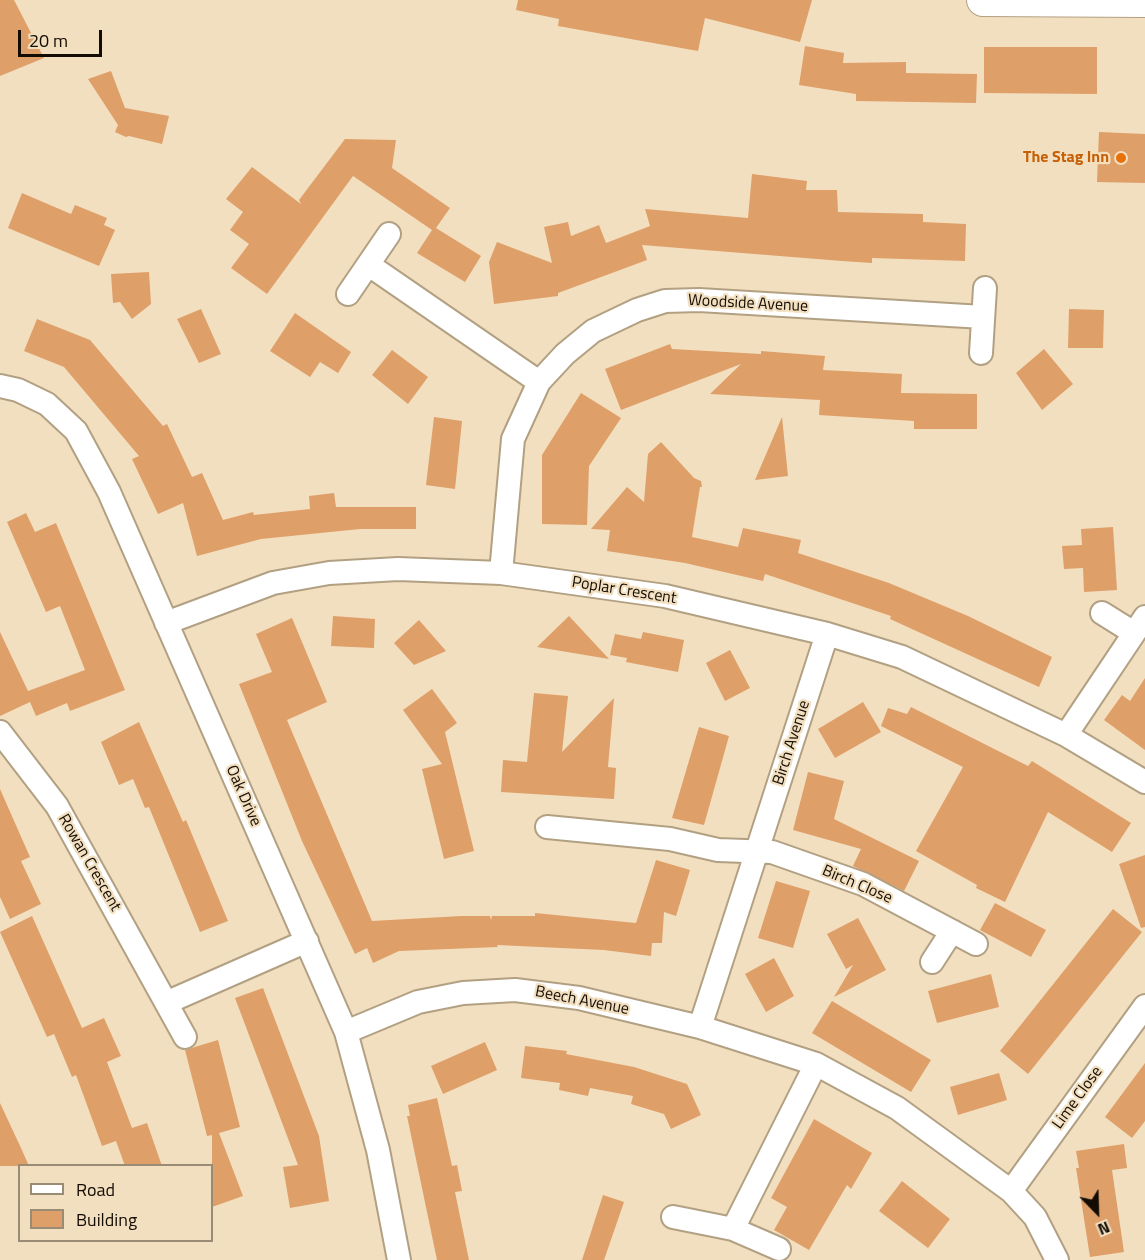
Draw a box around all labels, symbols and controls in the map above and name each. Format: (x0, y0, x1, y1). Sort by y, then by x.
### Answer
scale bar (21, 18, 105, 56)
text: 20 m (29, 27, 68, 54)
place label: The Stag Inn (1023, 148, 1109, 168)
marker: The Stag Inn (1114, 151, 1128, 165)
street label: Woodside Avenue (687, 291, 809, 317)
street label: Poplar Crescent (570, 573, 678, 609)
street label: Birch Avenue (769, 698, 815, 788)
street label: Oak Drive (221, 763, 265, 829)
street label: Rowan Crescent (53, 811, 125, 915)
street label: Birch Close (819, 862, 895, 908)
street label: Beech Avenue (533, 982, 631, 1020)
street label: Lime Close (1049, 1063, 1107, 1133)
legend (18, 1164, 213, 1242)
text: Road (76, 1176, 115, 1203)
north arrow (1067, 1182, 1127, 1242)
text: Building (76, 1206, 137, 1233)
text: N (1094, 1215, 1114, 1242)

